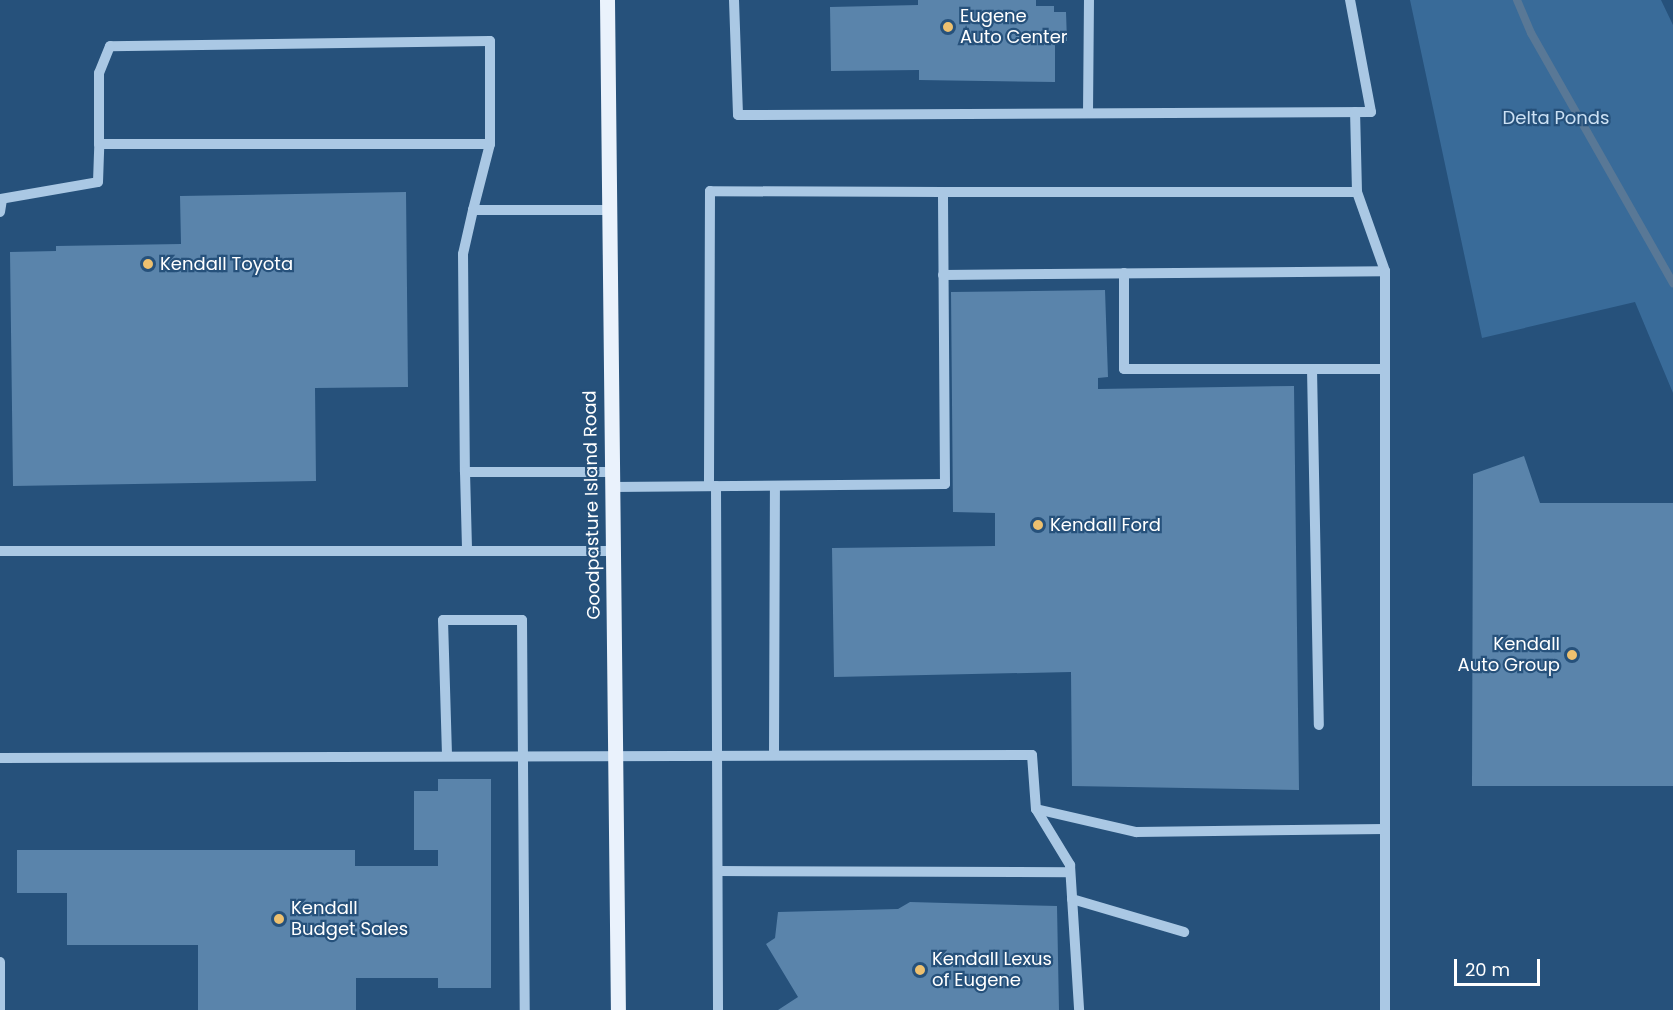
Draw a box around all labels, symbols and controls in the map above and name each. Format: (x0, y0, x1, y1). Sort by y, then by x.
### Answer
place label: Eugene Auto Center (960, 6, 1068, 48)
marker: Eugene Auto Center (941, 20, 955, 34)
park label: Delta Ponds (1503, 107, 1609, 129)
place label: Kendall Toyota (160, 253, 293, 275)
marker: Kendall Toyota (141, 257, 155, 271)
street label: Goodpasture Island Road (579, 390, 605, 620)
place label: Kendall Ford (1050, 514, 1161, 536)
marker: Kendall Ford (1031, 518, 1045, 532)
place label: Kendall Auto Group (1458, 634, 1560, 676)
marker: Kendall Auto Group (1565, 648, 1579, 662)
place label: Kendall Budget Sales (291, 898, 408, 940)
marker: Kendall Budget Sales (272, 912, 286, 926)
scale bar (1457, 947, 1542, 985)
place label: Kendall Lexus of Eugene (932, 949, 1052, 992)
text: 20 m (1465, 957, 1510, 982)
marker: Kendall Lexus of Eugene (913, 963, 927, 977)

